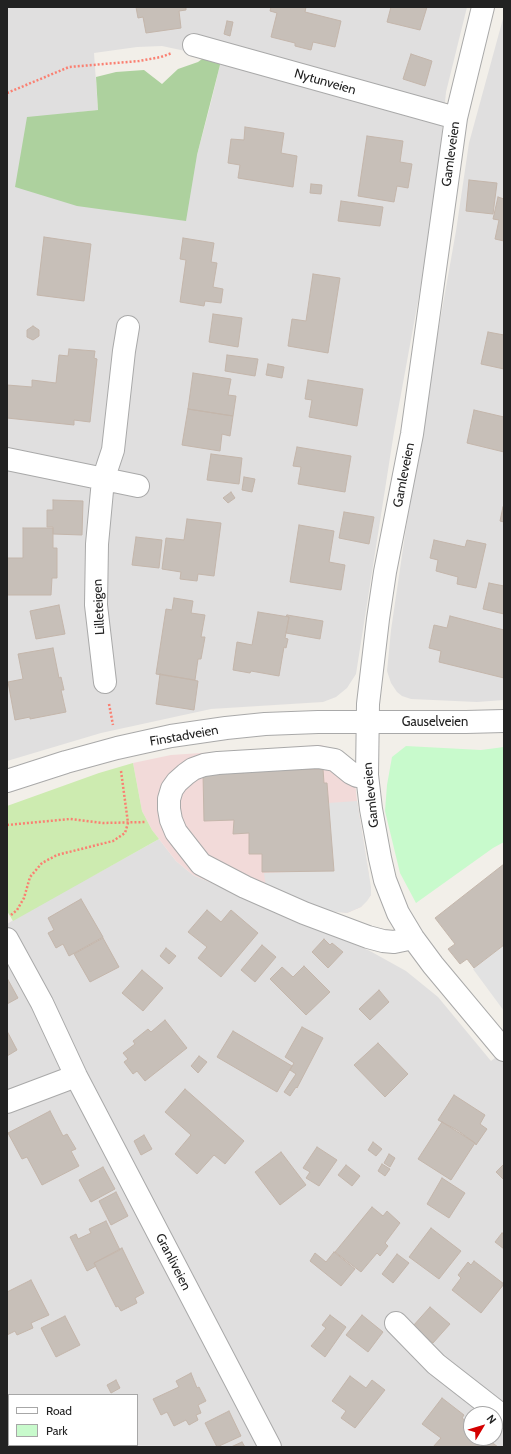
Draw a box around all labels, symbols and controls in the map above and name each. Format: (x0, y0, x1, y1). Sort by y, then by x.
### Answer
street label: Nytunveien (292, 66, 358, 98)
street label: Gamleveien (439, 120, 463, 188)
street label: Gamleveien (390, 441, 418, 509)
street label: Lilleteigen (90, 579, 108, 635)
street label: Gauselveien (402, 714, 468, 730)
street label: Finstadveien (148, 722, 220, 750)
street label: Gamleveien (360, 762, 382, 828)
street label: Granliveien (152, 1231, 194, 1293)
legend (8, 1394, 138, 1446)
text: Road (46, 1403, 72, 1418)
north arrow (463, 1406, 503, 1446)
text: N (484, 1412, 500, 1427)
text: Park (46, 1423, 68, 1438)

